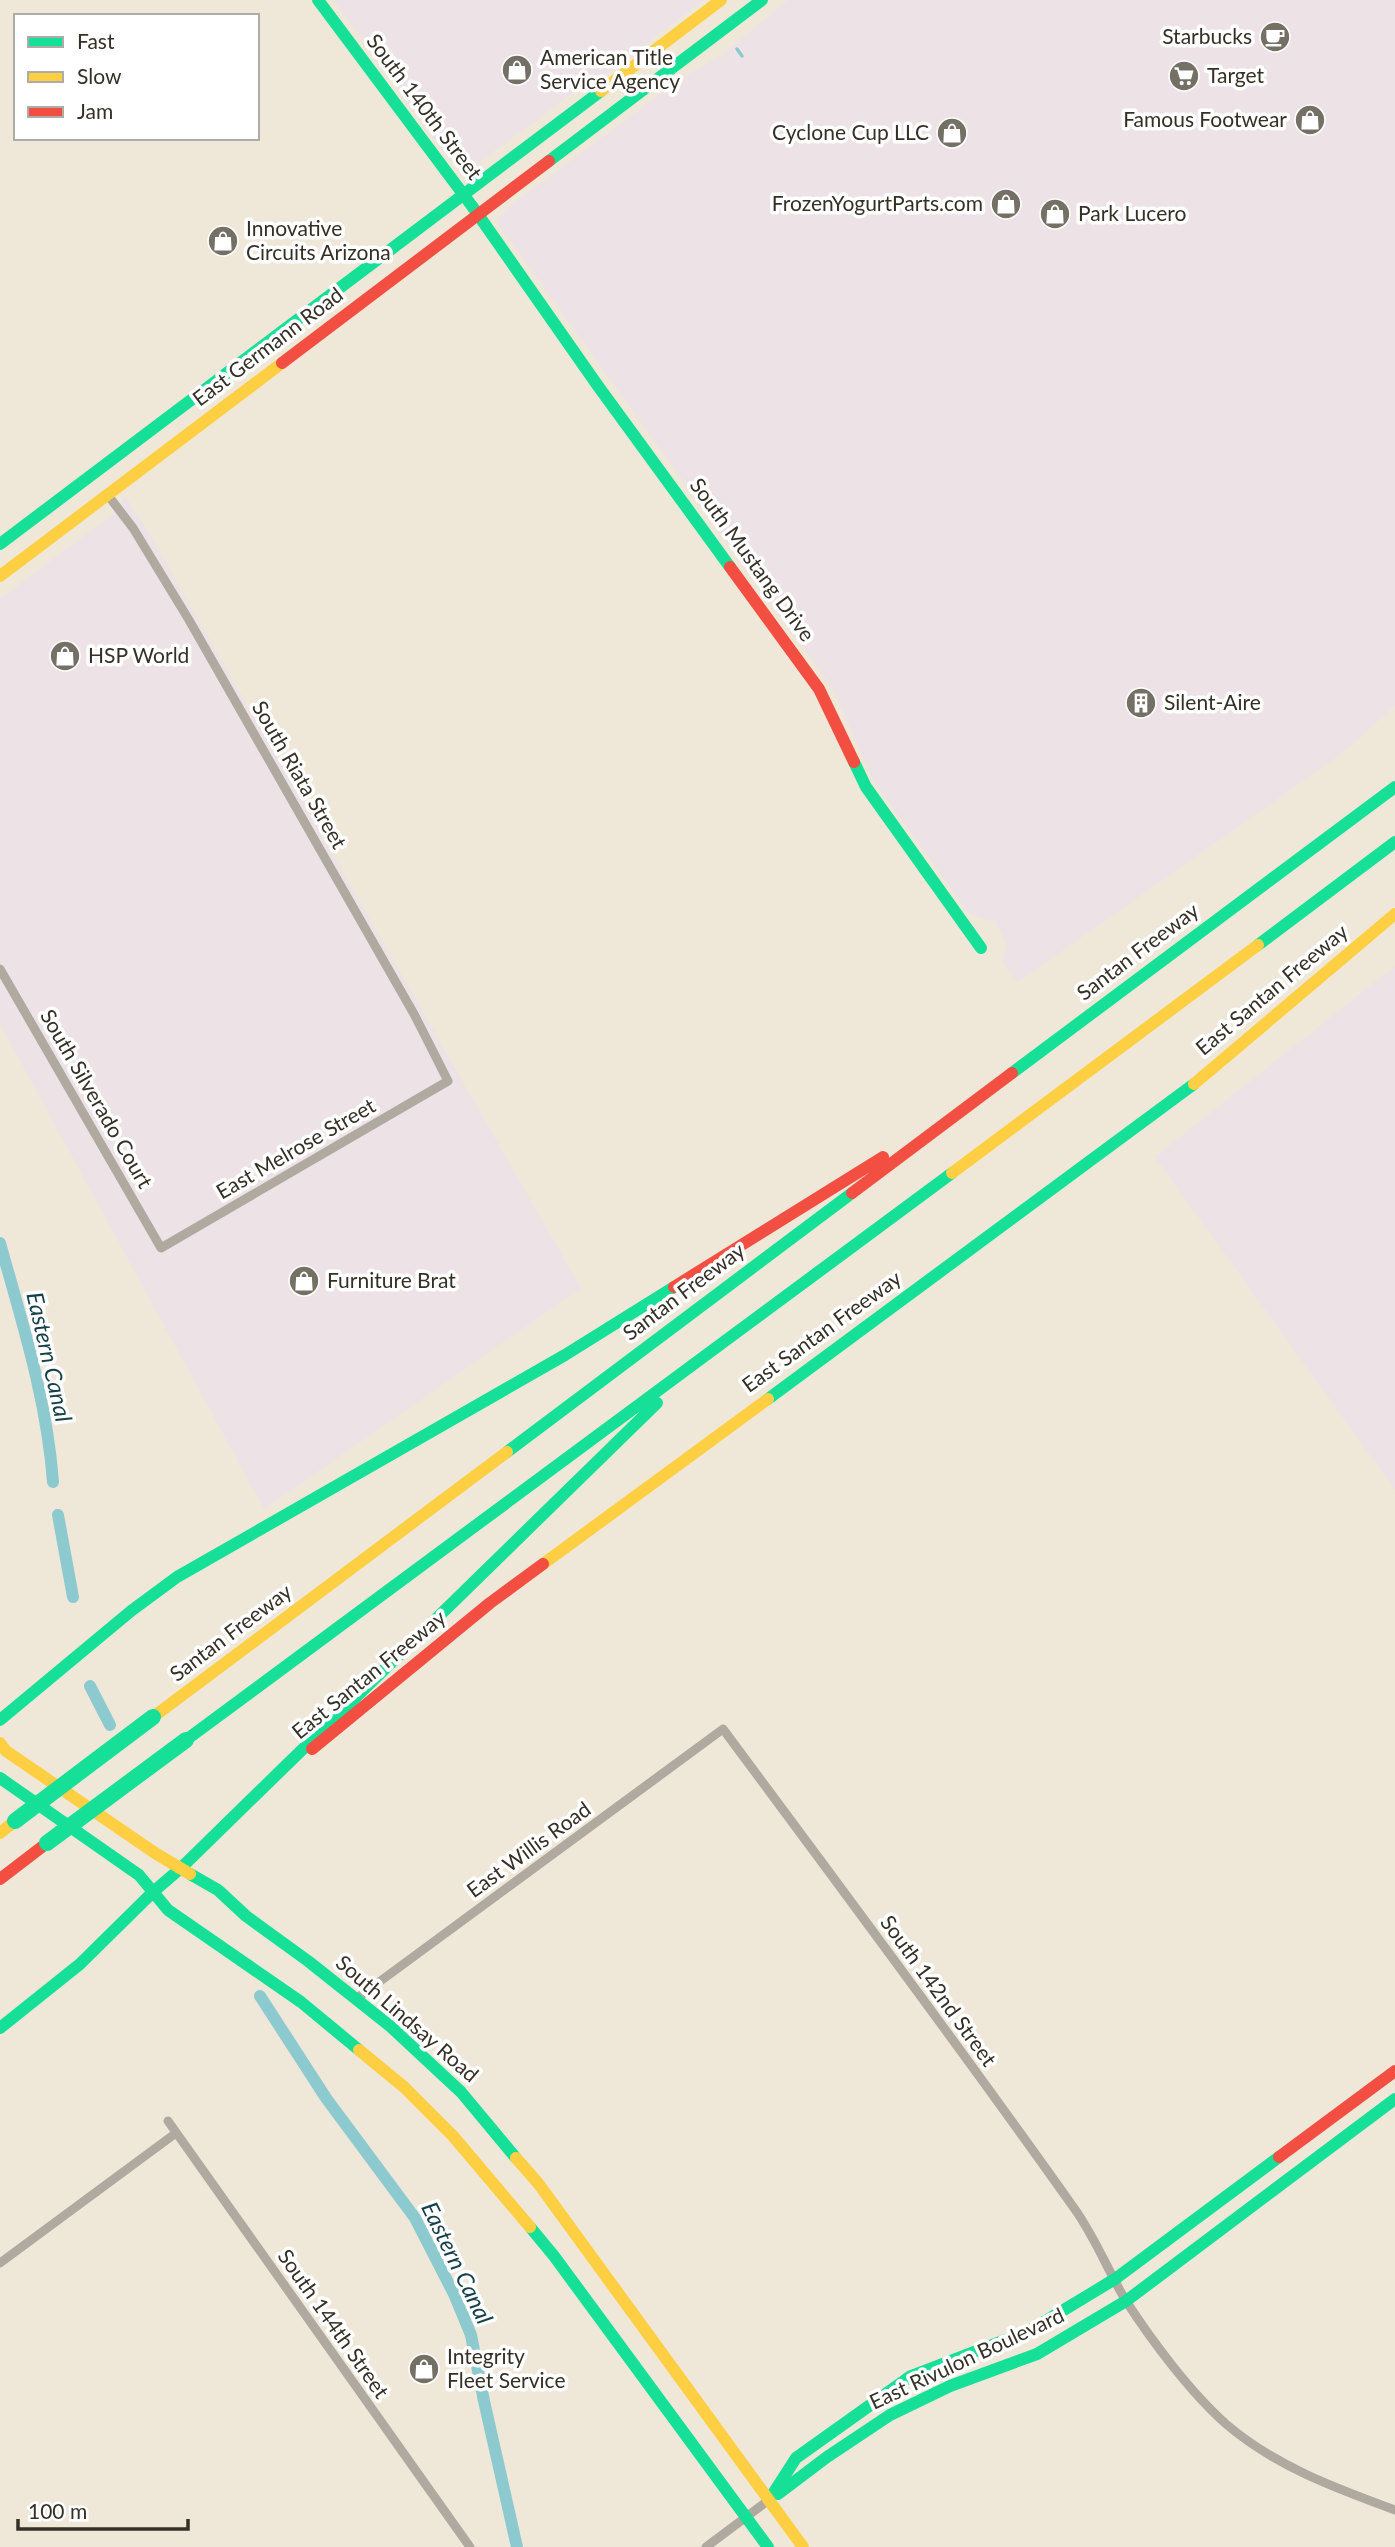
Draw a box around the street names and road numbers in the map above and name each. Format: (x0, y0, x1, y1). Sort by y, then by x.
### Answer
street label: South 140th Street (362, 28, 488, 184)
street label: East Germann Road (187, 281, 347, 410)
street label: South Mustang Drive (686, 473, 821, 646)
street label: South Riata Street (248, 696, 353, 853)
street label: Santan Freeway (1071, 897, 1203, 1005)
street label: East Santan Freeway (1190, 918, 1352, 1060)
street label: South Silverado Court (36, 1005, 159, 1192)
street label: East Melrose Street (211, 1092, 380, 1203)
street label: Santan Freeway (617, 1237, 749, 1345)
street label: East Santan Freeway (737, 1265, 906, 1397)
street label: Santan Freeway (164, 1578, 296, 1686)
street label: East Santan Freeway (286, 1604, 450, 1743)
street label: East Willis Road (461, 1796, 595, 1902)
street label: South 142nd Street (876, 1910, 1003, 2071)
street label: South Lindsay Road (332, 1949, 484, 2086)
street label: South 144th Street (274, 2244, 395, 2403)
street label: East Rivulon Boulevard (865, 2302, 1068, 2414)

